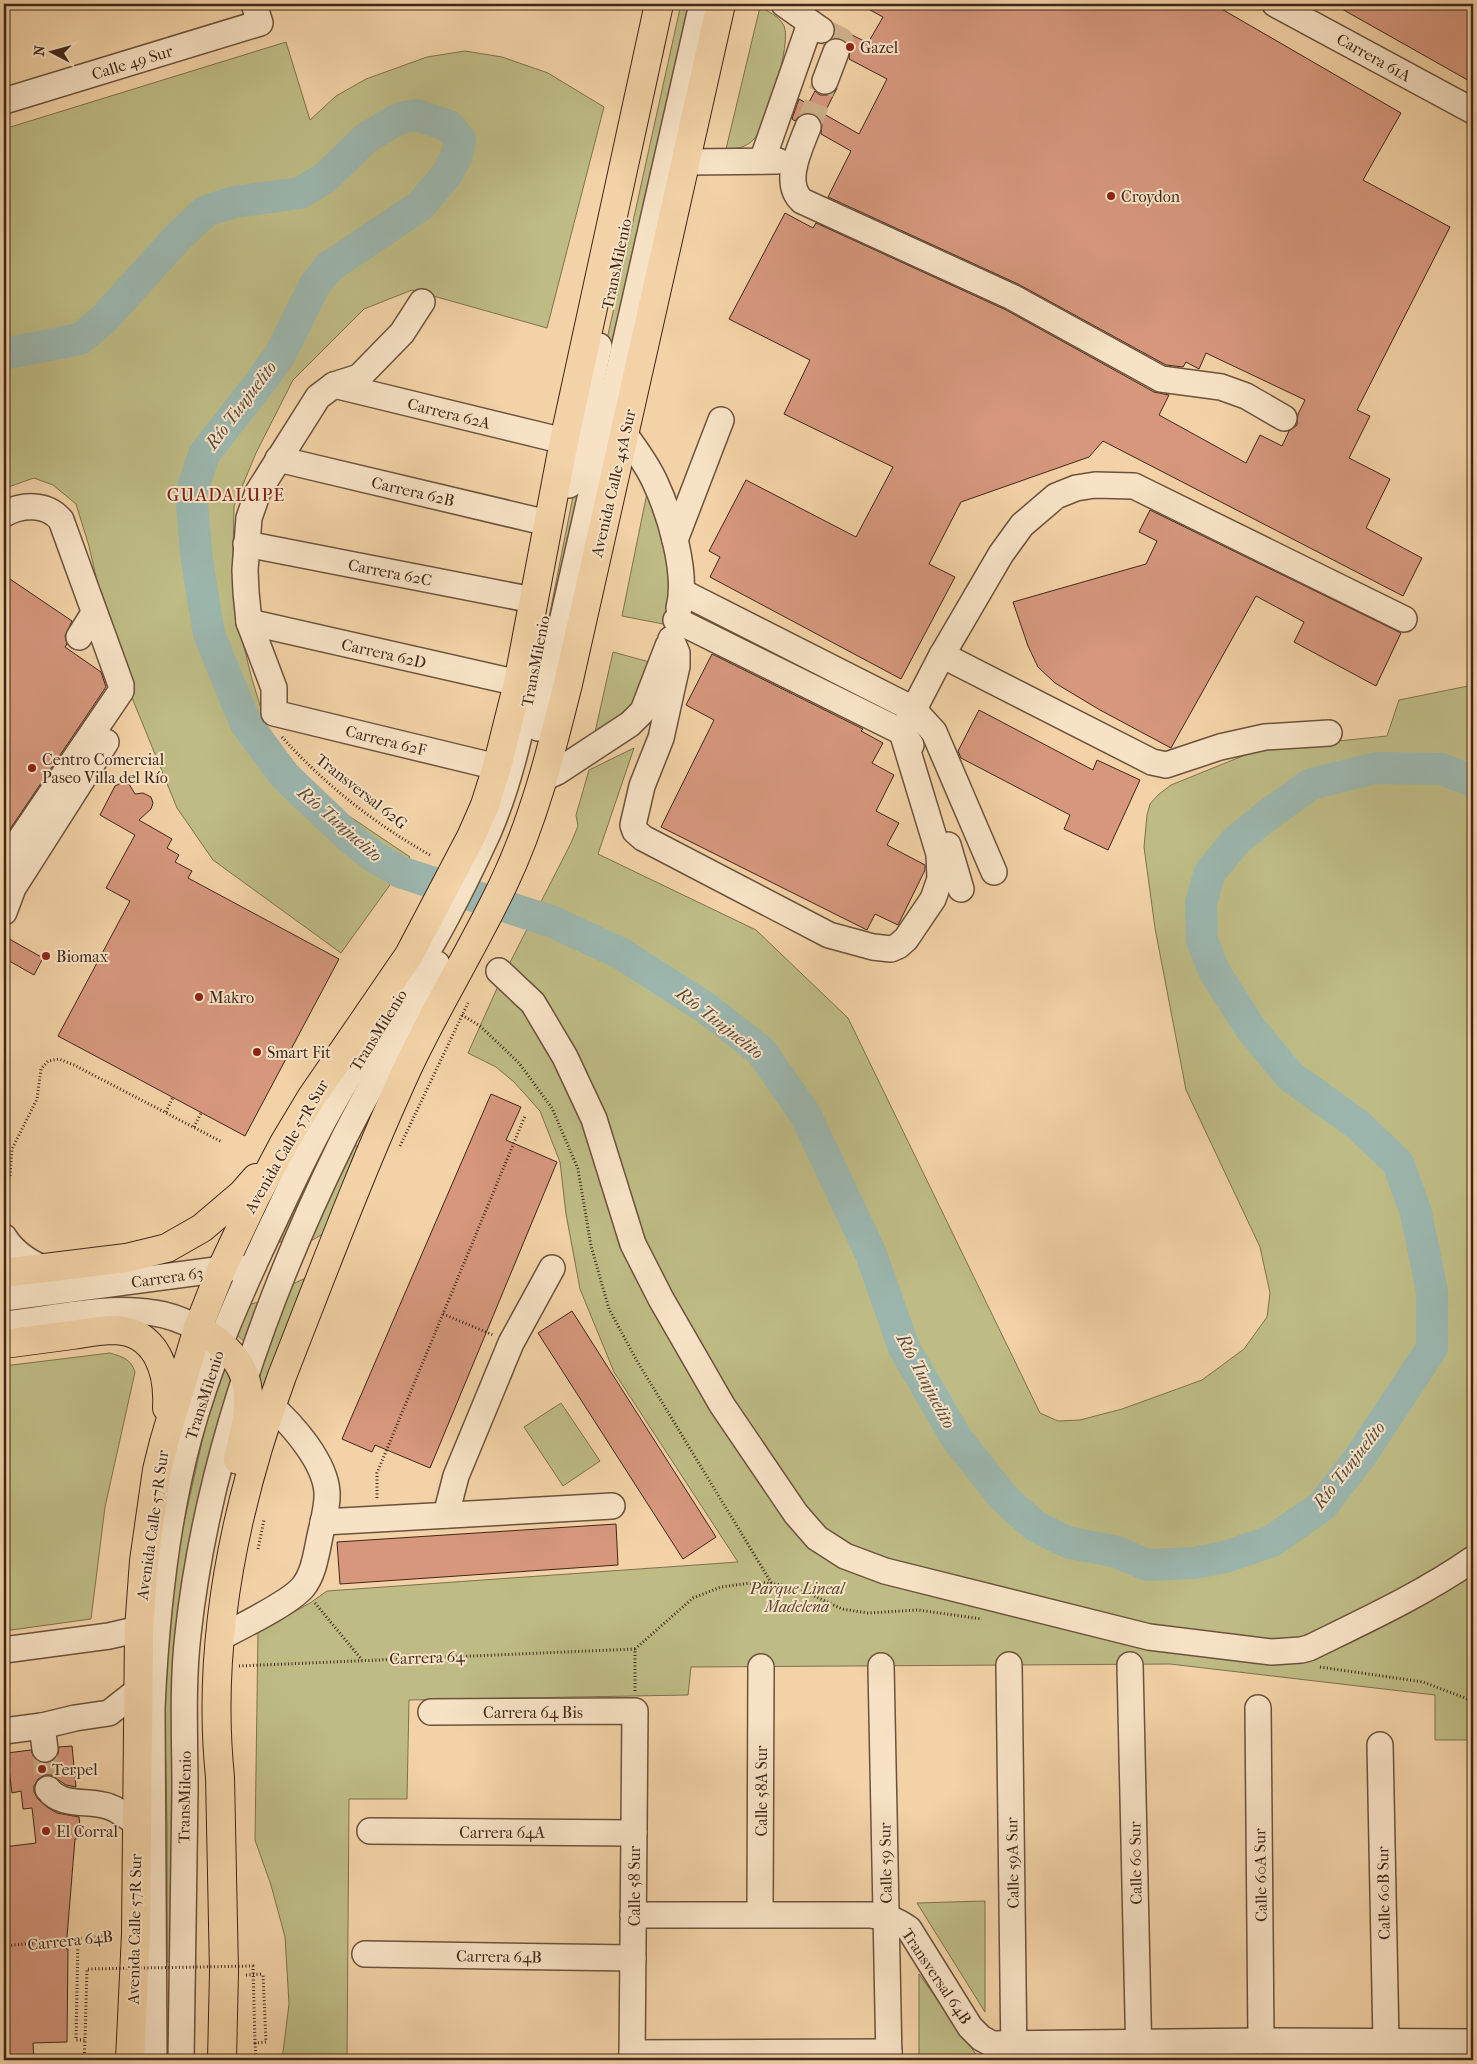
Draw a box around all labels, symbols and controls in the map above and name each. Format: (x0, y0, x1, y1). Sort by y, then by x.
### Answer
north arrow (28, 28, 78, 78)
street label: Carrera 61A (1333, 29, 1415, 86)
place label: Gazel (860, 38, 899, 57)
street label: Calle 49 Sur (89, 41, 175, 84)
marker: Gazel (844, 41, 856, 53)
text: N (31, 44, 49, 57)
place label: Croydon (1121, 187, 1181, 206)
marker: Croydon (1105, 190, 1117, 202)
street label: TransMilenio (598, 217, 635, 311)
water label: Río Tunjuelito (201, 357, 281, 454)
street label: Carrera 62A (406, 394, 493, 433)
street label: Avenida Calle 45A Sur (587, 407, 640, 560)
street label: Carrera 62B (370, 473, 456, 510)
district label: GUADALUPE (167, 485, 285, 506)
street label: Carrera 62C (346, 555, 433, 590)
street label: TransMilenio (517, 614, 554, 708)
street label: Carrera 62D (340, 635, 428, 672)
street label: Carrera 62F (343, 721, 429, 760)
place label: Centro Comercial Paseo Villa del Río (42, 750, 168, 787)
street label: Transversal 62G (312, 750, 411, 833)
marker: Centro Comercial Paseo Villa del Río (26, 762, 38, 774)
water label: Río Tunjuelito (293, 781, 386, 867)
place label: Biomax (56, 947, 109, 966)
marker: Biomax (40, 950, 52, 962)
water label: Río Tunjuelito (671, 982, 767, 1064)
street label: TransMilenio (346, 986, 411, 1075)
place label: Makro (209, 988, 254, 1007)
marker: Makro (193, 991, 205, 1003)
place label: Smart Fit (267, 1043, 331, 1062)
marker: Smart Fit (251, 1046, 263, 1058)
street label: Avenida Calle 57R Sur (240, 1076, 333, 1217)
street label: Carrera 63 (130, 1263, 204, 1292)
water label: Río Tunjuelito (891, 1329, 959, 1432)
street label: TransMilenio (181, 1348, 228, 1442)
water label: Río Tunjuelito (1308, 1418, 1390, 1514)
street label: Avenida Calle 57R Sur (132, 1449, 172, 1602)
park label: Parque Lineal Madelena (749, 1579, 846, 1616)
street label: Carrera 64 (389, 1647, 466, 1668)
street label: Carrera 64 Bis (483, 1703, 583, 1722)
street label: Calle 58A Sur (752, 1745, 771, 1837)
street label: TransMilenio (174, 1751, 195, 1844)
place label: Terpel (52, 1760, 98, 1779)
marker: Terpel (36, 1763, 48, 1775)
street label: Calle 59A Sur (1002, 1817, 1023, 1909)
street label: Calle 60 Sur (1125, 1821, 1146, 1905)
place label: El Corral (56, 1822, 118, 1841)
street label: Calle 59 Sur (875, 1822, 896, 1904)
street label: Carrera 64A (459, 1823, 545, 1842)
marker: El Corral (40, 1825, 52, 1837)
street label: Calle 60A Sur (1250, 1828, 1271, 1922)
street label: Calle 58 Sur (625, 1845, 644, 1926)
street label: Calle 60B Sur (1373, 1846, 1394, 1940)
street label: Avenida Calle 57R Sur (124, 1853, 145, 2006)
street label: Transversal 64B (898, 1925, 976, 2028)
street label: Carrera 64B (26, 1927, 114, 1954)
street label: Carrera 64B (456, 1946, 542, 1967)

